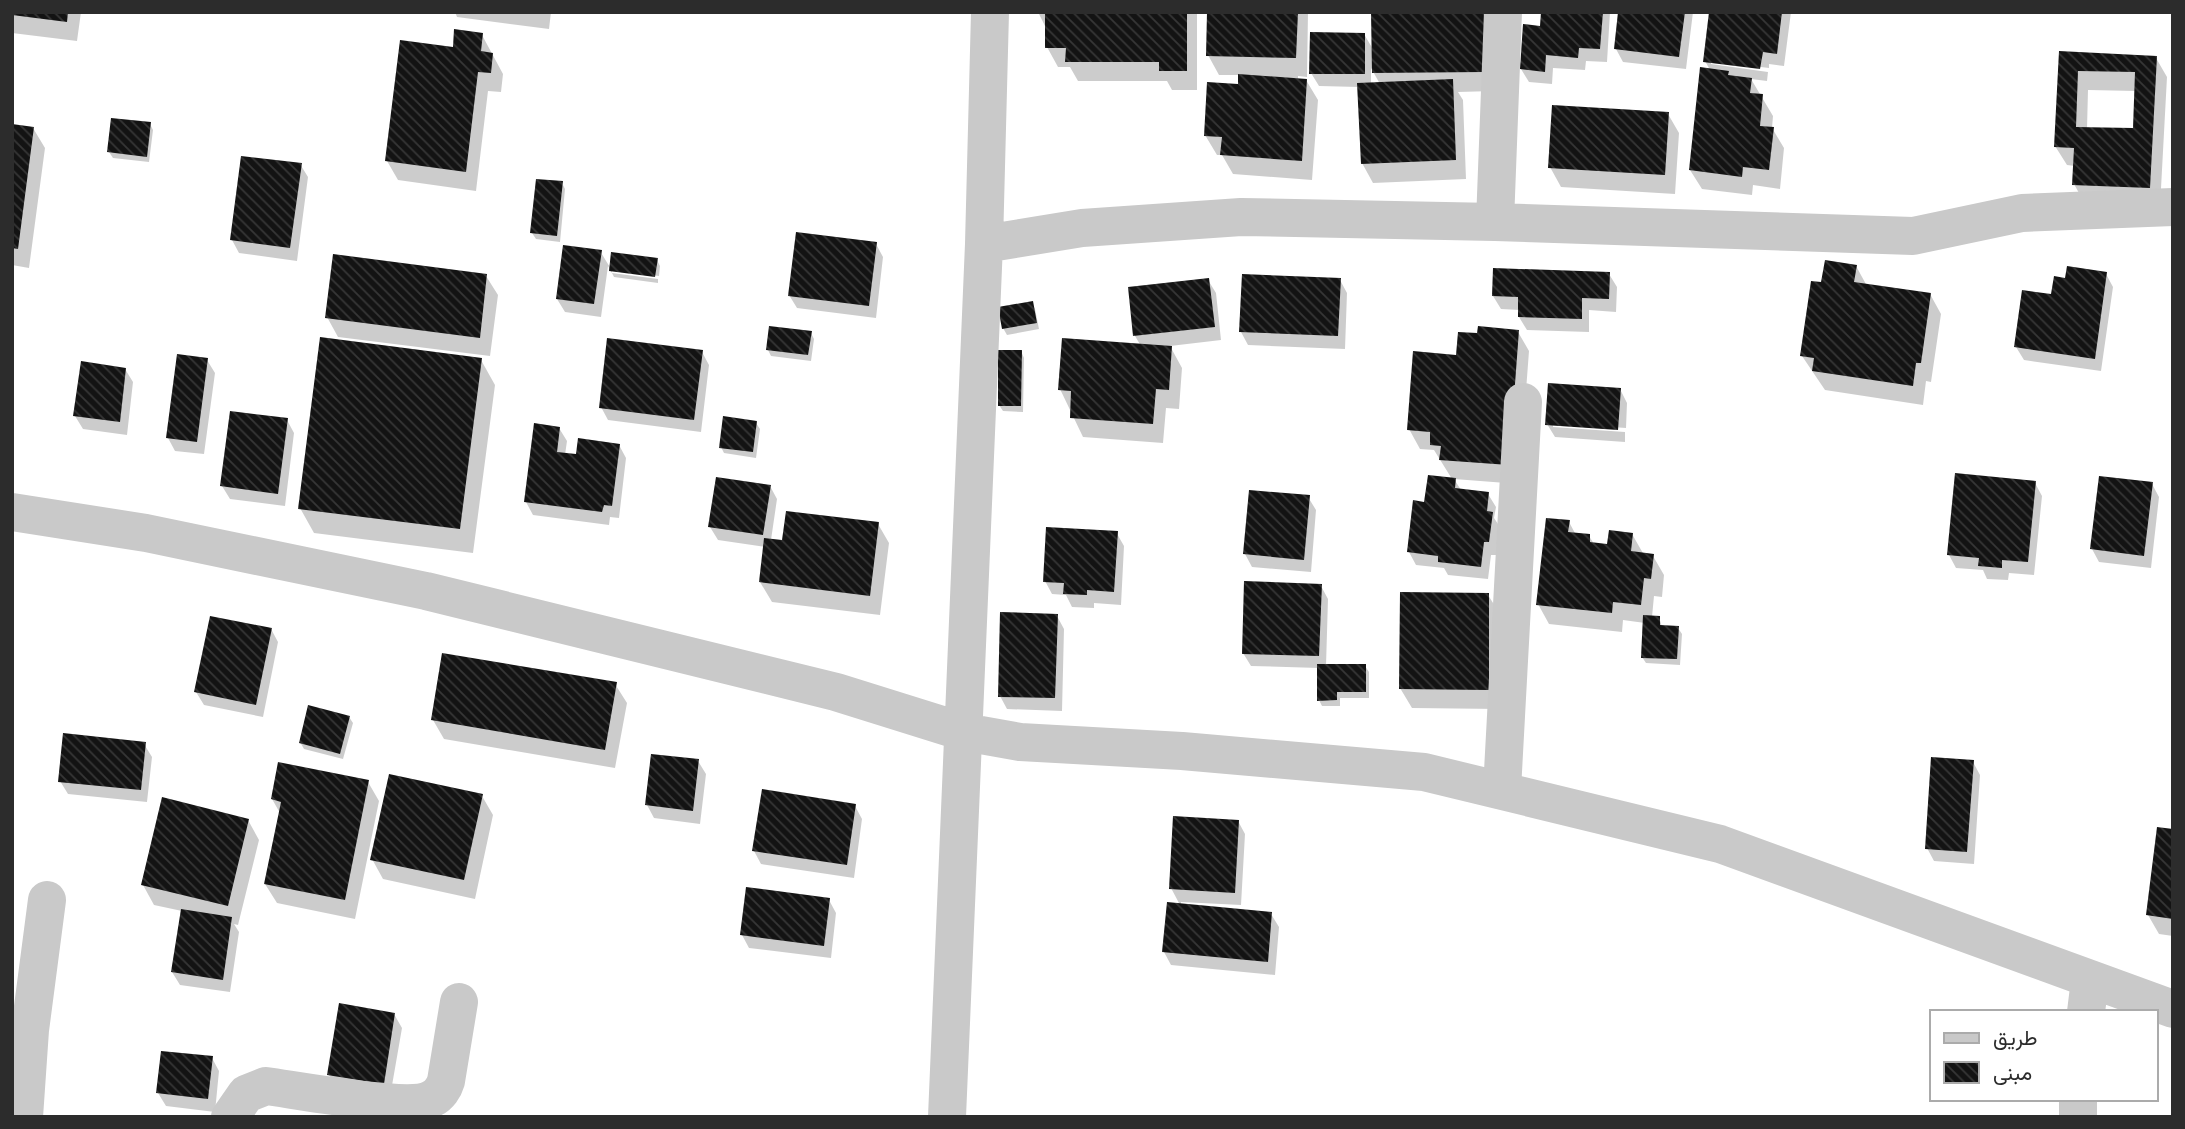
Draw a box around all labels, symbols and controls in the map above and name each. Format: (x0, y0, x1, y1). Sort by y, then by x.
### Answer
legend (1930, 1010, 2157, 1101)
text: طريق (1993, 1025, 2038, 1051)
text: مبنى (1993, 1060, 2032, 1085)

